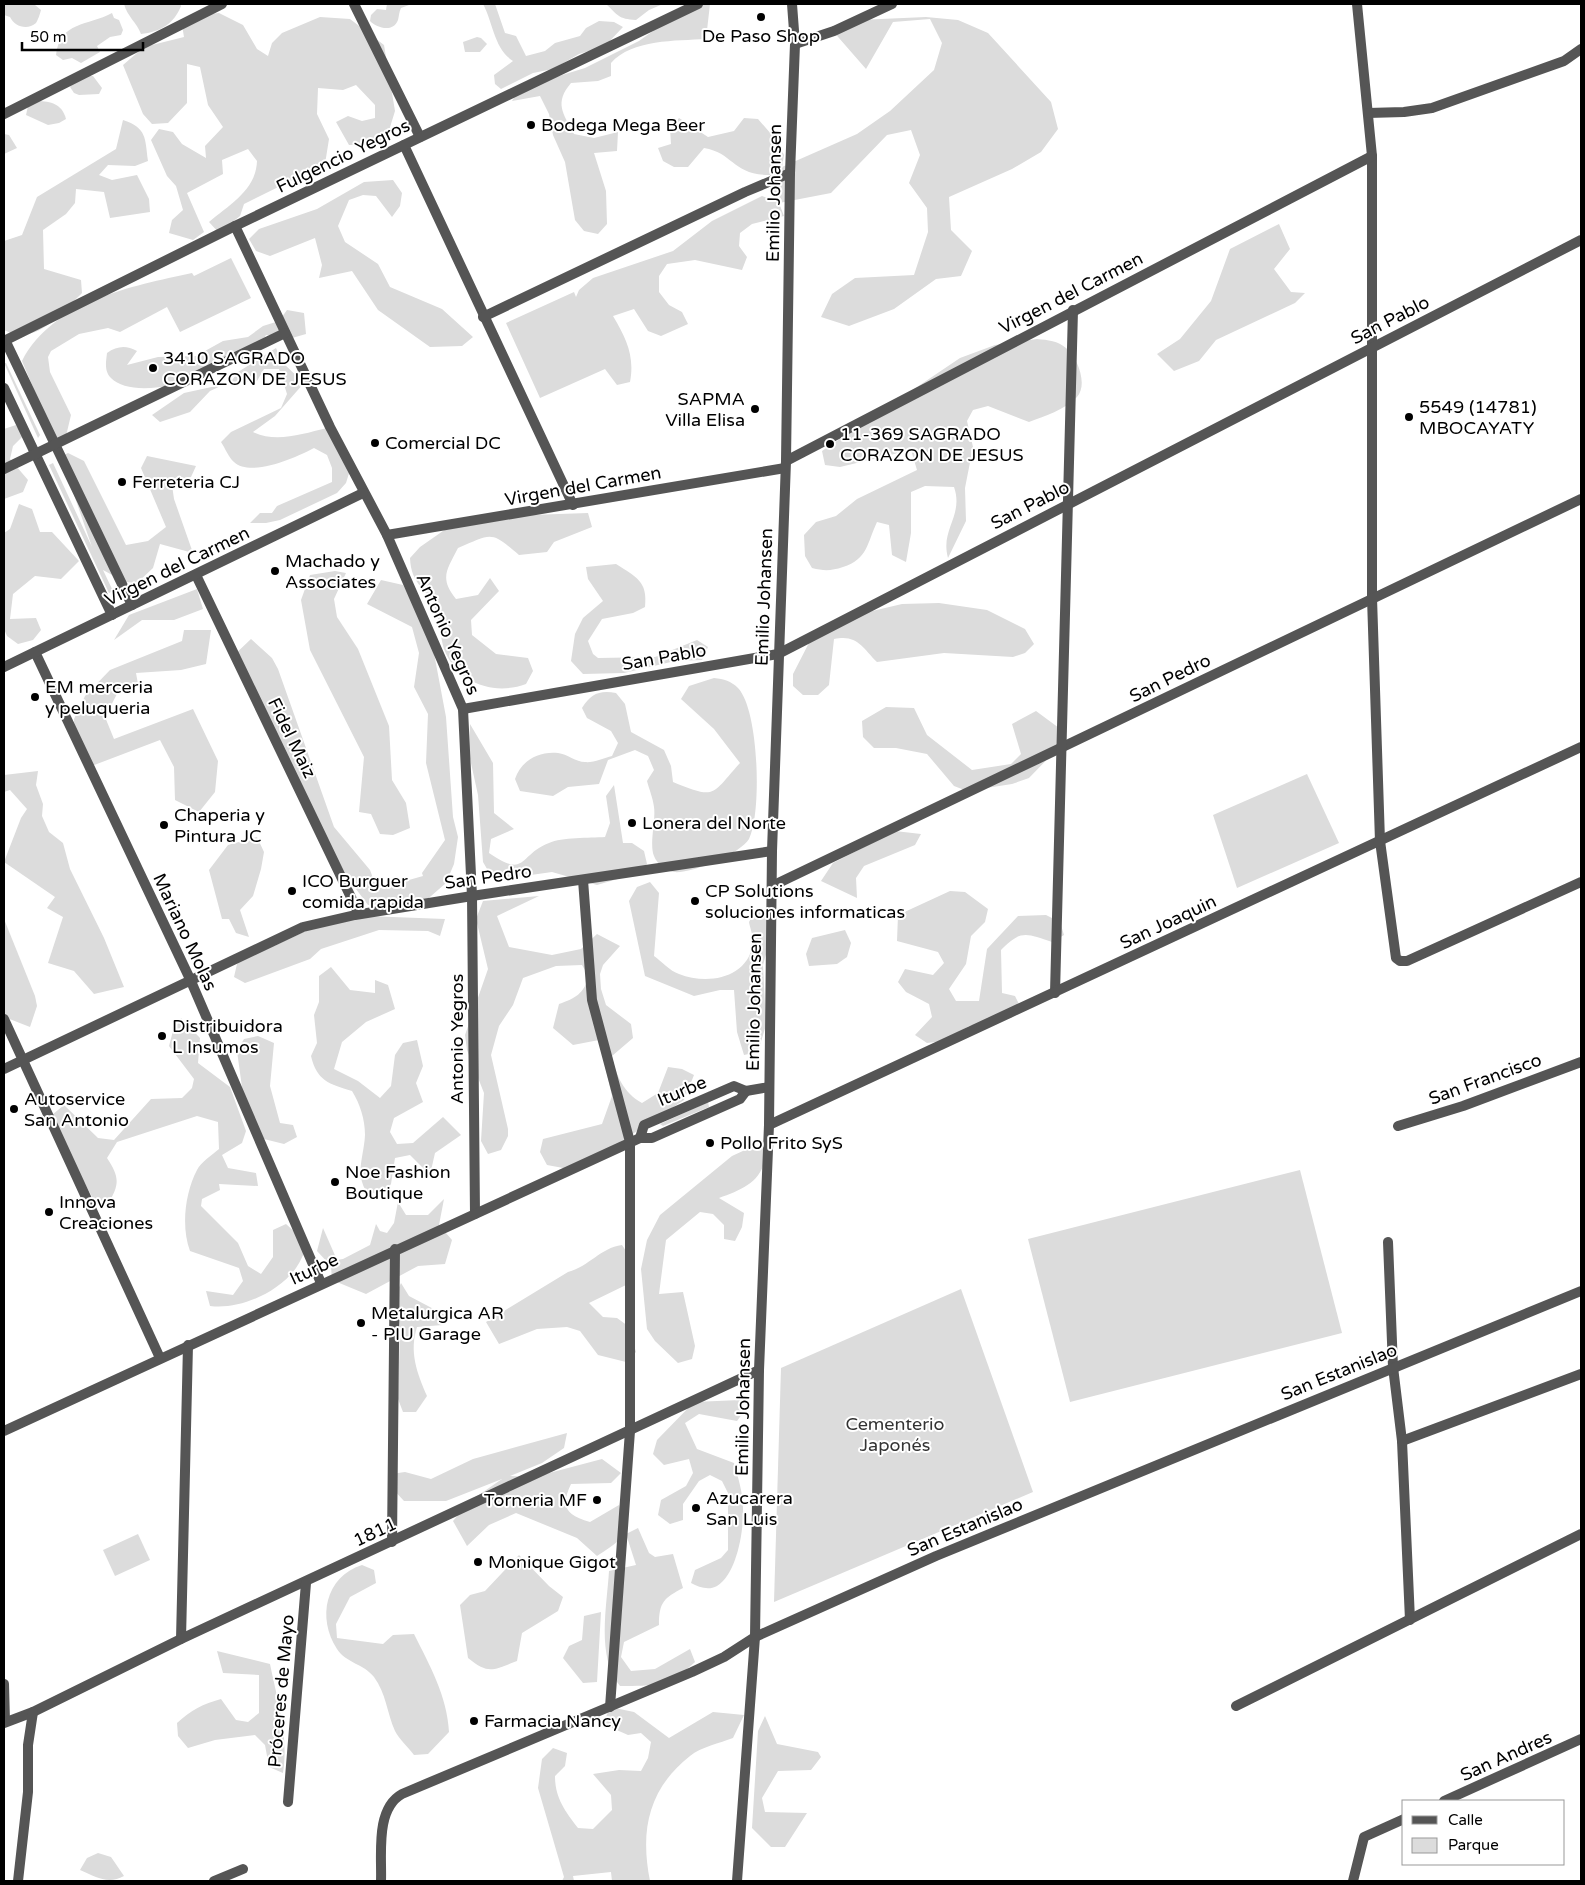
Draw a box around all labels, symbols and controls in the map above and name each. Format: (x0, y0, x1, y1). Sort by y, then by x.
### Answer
marker: De Paso Shop (755, 11, 767, 23)
scale bar (22, 20, 144, 52)
place label: De Paso Shop (702, 25, 820, 47)
text: 50 m (30, 28, 67, 46)
street label: Fulgencio Yegros (273, 114, 413, 198)
place label: Bodega Mega Beer (541, 114, 705, 136)
marker: Bodega Mega Beer (525, 119, 537, 131)
street label: Emilio Johansen (762, 124, 786, 262)
street label: Virgen del Carmen (995, 247, 1147, 339)
street label: San Pablo (1347, 291, 1433, 349)
place label: 3410 SAGRADO CORAZON DE JESUS (163, 347, 347, 390)
marker: 3410 SAGRADO CORAZON DE JESUS (147, 362, 159, 374)
place label: SAPMA Villa Elisa (665, 388, 745, 431)
place label: 5549 (14781) MBOCAYATY (1419, 396, 1537, 439)
marker: SAPMA Villa Elisa (749, 403, 761, 415)
marker: 5549 (14781) MBOCAYATY (1403, 411, 1415, 423)
place label: 11-369 SAGRADO CORAZON DE JESUS (840, 423, 1024, 466)
place label: Comercial DC (385, 432, 501, 454)
marker: Comercial DC (369, 437, 381, 449)
marker: 11-369 SAGRADO CORAZON DE JESUS (824, 438, 836, 450)
street label: Virgen del Carmen (503, 461, 663, 511)
place label: Ferreteria CJ (132, 471, 240, 493)
marker: Ferreteria CJ (116, 476, 128, 488)
street label: San Pablo (987, 476, 1073, 534)
street label: Virgen del Carmen (101, 521, 253, 611)
street label: Emilio Johansen (751, 528, 777, 666)
place label: Machado y Associates (285, 550, 380, 593)
marker: Machado y Associates (269, 565, 281, 577)
street label: Antonio Yegros (411, 570, 485, 698)
street label: San Pablo (620, 639, 708, 675)
street label: San Pedro (1126, 649, 1214, 707)
place label: EM merceria y peluqueria (45, 676, 153, 719)
marker: EM merceria y peluqueria (29, 691, 41, 703)
street label: Fidel Maiz (263, 694, 321, 782)
place label: Chaperia y Pintura JC (174, 804, 265, 847)
place label: Lonera del Norte (642, 812, 786, 834)
marker: Lonera del Norte (626, 817, 638, 829)
marker: Chaperia y Pintura JC (158, 819, 170, 831)
street label: San Pedro (443, 860, 533, 894)
street label: Mariano Molas (148, 870, 222, 994)
place label: ICO Burguer comida rapida (302, 870, 424, 913)
place label: CP Solutions soluciones informaticas (705, 880, 905, 923)
marker: ICO Burguer comida rapida (286, 885, 298, 897)
street label: San Joaquin (1116, 890, 1220, 954)
marker: CP Solutions soluciones informaticas (689, 895, 701, 907)
street label: Emilio Johansen (742, 933, 766, 1071)
street label: Antonio Yegros (446, 974, 468, 1104)
place label: Distribuidora L Insumos (172, 1015, 283, 1058)
marker: Distribuidora L Insumos (156, 1030, 168, 1042)
street label: San Francisco (1426, 1048, 1544, 1110)
street label: Iturbe (654, 1071, 710, 1111)
place label: Autoservice San Antonio (24, 1088, 129, 1131)
marker: Autoservice San Antonio (8, 1103, 20, 1115)
place label: Pollo Frito SyS (720, 1132, 843, 1154)
marker: Pollo Frito SyS (704, 1137, 716, 1149)
place label: Noe Fashion Boutique (345, 1161, 451, 1204)
marker: Noe Fashion Boutique (329, 1176, 341, 1188)
place label: Innova Creaciones (59, 1191, 153, 1234)
marker: Innova Creaciones (43, 1206, 55, 1218)
street label: Iturbe (286, 1248, 342, 1290)
place label: Metalurgica AR - PIU Garage (371, 1302, 504, 1345)
marker: Metalurgica AR - PIU Garage (355, 1317, 367, 1329)
street label: Emilio Johansen (731, 1338, 755, 1476)
street label: San Estanislao (1278, 1339, 1400, 1405)
park label: Cementerio Japonés (845, 1413, 945, 1456)
place label: Azucarera San Luis (706, 1487, 793, 1530)
place label: Torneria MF (484, 1489, 587, 1511)
street label: San Estanislao (904, 1493, 1026, 1561)
marker: Torneria MF (591, 1494, 603, 1506)
marker: Azucarera San Luis (690, 1502, 702, 1514)
street label: 1811 (350, 1512, 400, 1552)
place label: Monique Gigot (488, 1551, 616, 1573)
marker: Monique Gigot (472, 1556, 484, 1568)
street label: Próceres de Mayo (263, 1614, 299, 1768)
place label: Farmacia Nancy (484, 1710, 621, 1732)
marker: Farmacia Nancy (468, 1715, 480, 1727)
street label: San Andres (1457, 1726, 1555, 1786)
legend (1402, 1800, 1565, 1865)
text: Calle (1448, 1811, 1483, 1829)
text: Parque (1448, 1836, 1499, 1854)

